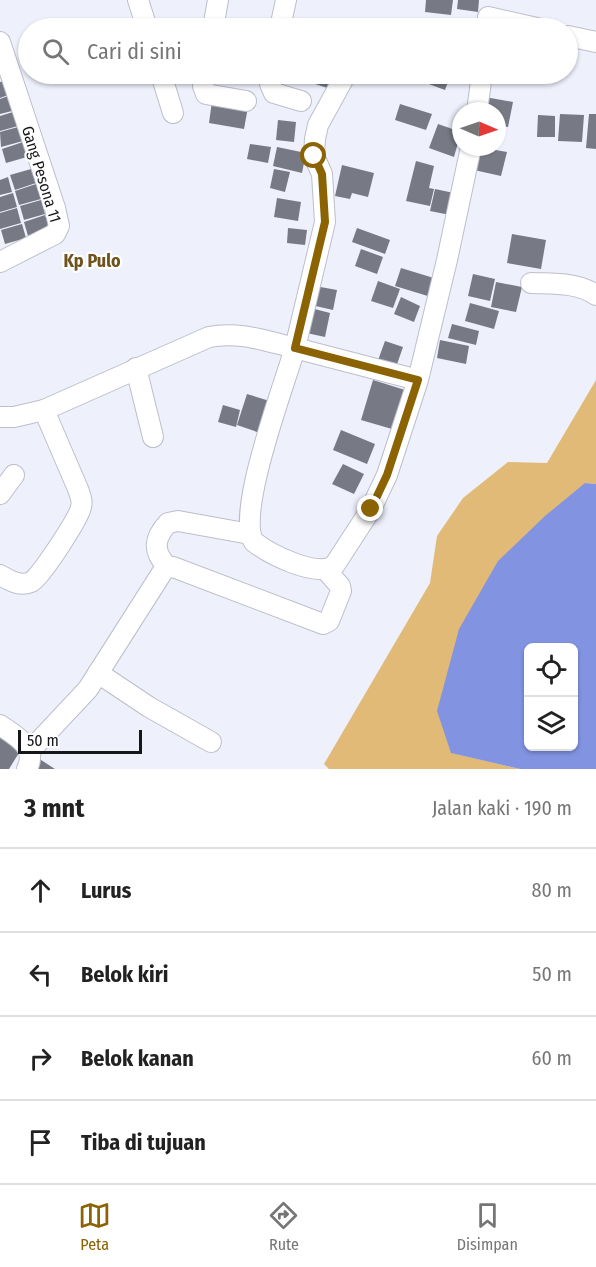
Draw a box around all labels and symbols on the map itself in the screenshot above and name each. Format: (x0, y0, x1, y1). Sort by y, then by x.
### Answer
north arrow (452, 102, 506, 156)
street label: Gang Pesona 11 (18, 124, 65, 225)
route start (300, 142, 326, 168)
district label: Kp Pulo (63, 250, 121, 272)
route end (357, 495, 383, 521)
scale bar (18, 727, 142, 754)

